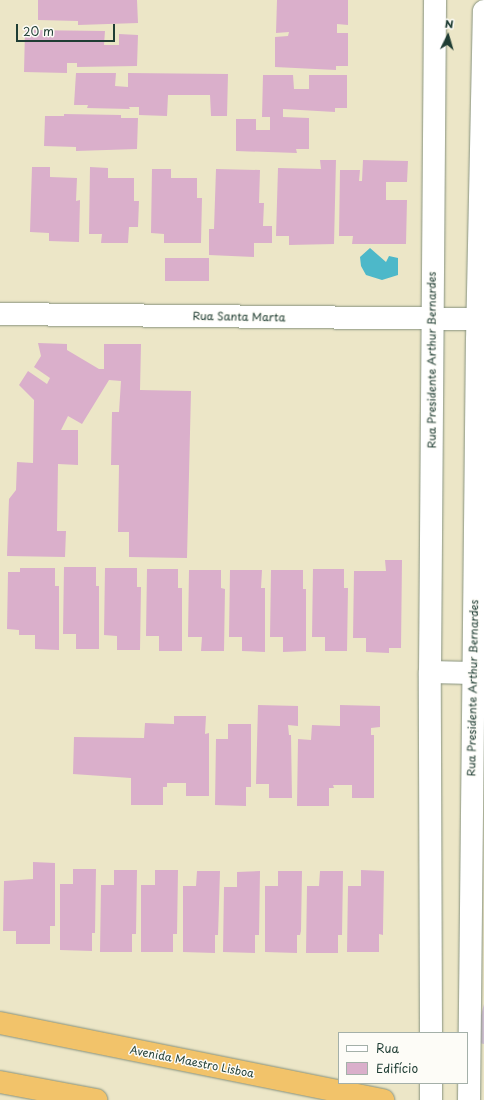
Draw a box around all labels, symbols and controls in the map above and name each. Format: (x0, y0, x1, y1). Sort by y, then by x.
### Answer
text: N (444, 15, 454, 32)
scale bar (18, 16, 117, 42)
north arrow (428, 16, 468, 56)
text: 20 m (23, 22, 54, 40)
street label: Rua Presidente Arthur Bernardes (425, 271, 439, 449)
street label: Rua Santa Marta (192, 310, 286, 324)
street label: Rua Presidente Arthur Bernardes (465, 599, 481, 777)
legend (338, 1032, 468, 1084)
text: Rua (376, 1039, 399, 1057)
street label: Avenida Maestro Lisboa (129, 1044, 255, 1080)
text: Edifício (376, 1059, 418, 1077)

